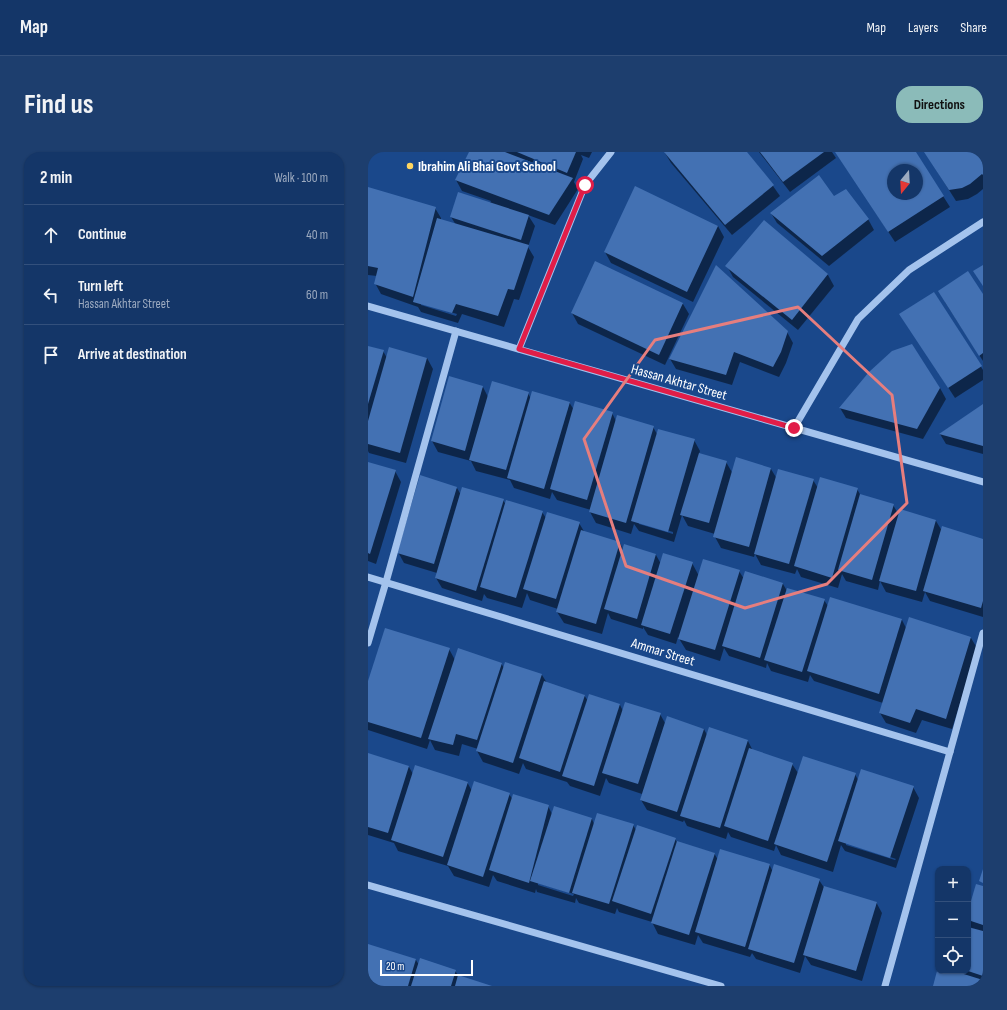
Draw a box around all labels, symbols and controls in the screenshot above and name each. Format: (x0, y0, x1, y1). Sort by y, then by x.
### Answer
text: Map (20, 16, 48, 39)
text: Map (866, 19, 886, 36)
text: Layers (908, 19, 938, 36)
text: Share (960, 19, 987, 36)
button: Directions (896, 86, 983, 123)
text: Find us (24, 88, 93, 121)
place label: Ibrahim Ali Bhai Govt School (418, 158, 556, 175)
marker: Ibrahim Ali Bhai Govt School (405, 161, 415, 171)
north arrow (887, 164, 923, 200)
text: 2 min (40, 168, 72, 188)
text: Walk · 100 m (274, 170, 328, 186)
route start (576, 176, 594, 194)
icon: ahead (40, 224, 62, 246)
text: Continue (78, 225, 127, 244)
text: 40 m (306, 227, 328, 243)
text: Turn left (78, 277, 123, 296)
icon: left (40, 284, 62, 306)
text: 60 m (306, 287, 328, 303)
text: Hassan Akhtar Street (78, 296, 170, 312)
icon: arrive (40, 344, 62, 366)
text: Arrive at destination (78, 345, 187, 364)
street label: Hassan Akhtar Street (629, 360, 729, 404)
route end (785, 419, 803, 437)
street label: Ammar Street (628, 634, 697, 670)
map controls (935, 866, 971, 974)
button: + (935, 866, 971, 902)
button: − (935, 902, 971, 938)
button: locate (935, 938, 971, 974)
scale bar (380, 958, 473, 977)
text: 20 m (386, 960, 404, 973)

